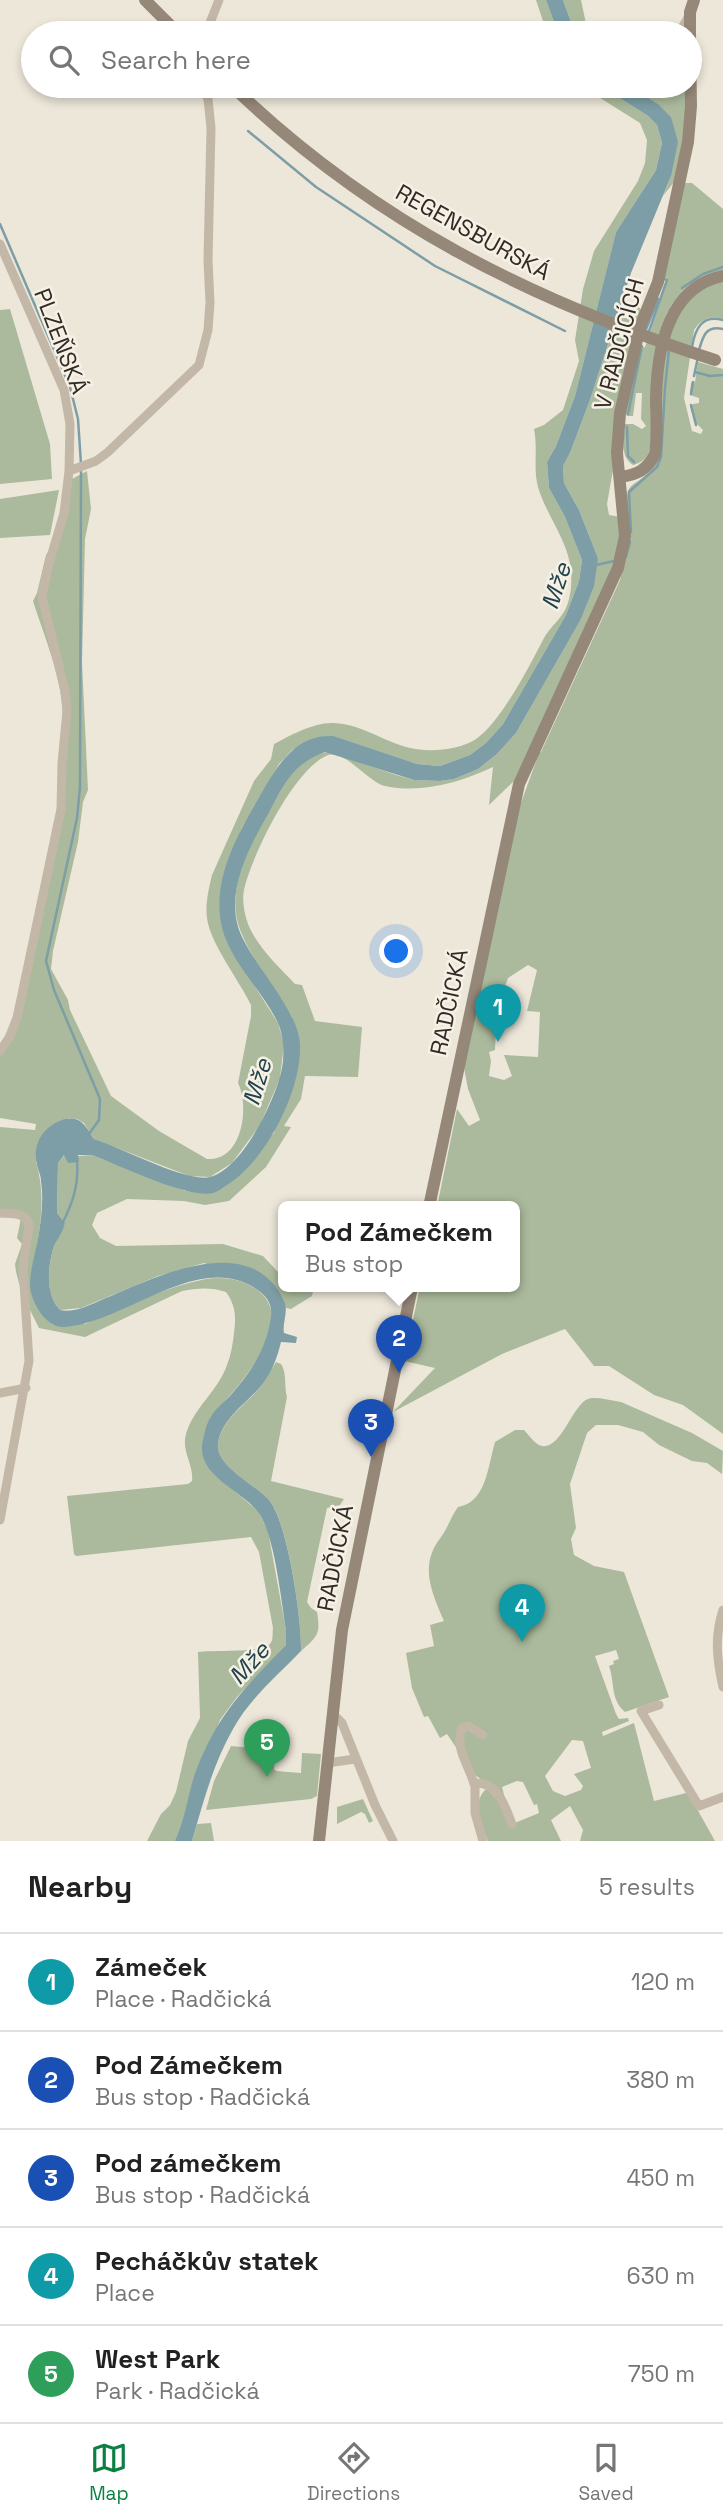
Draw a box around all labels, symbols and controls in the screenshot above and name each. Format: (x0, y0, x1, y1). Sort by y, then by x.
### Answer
search box (21, 21, 702, 98)
icon: search (45, 41, 83, 79)
text: Search here (101, 43, 251, 77)
street label: REGENSBURSKÁ (390, 177, 556, 287)
street label: V RADČICÍCH (587, 275, 651, 413)
street label: PLZEŇSKÁ (27, 284, 95, 398)
water label: Mže (534, 558, 578, 613)
your location (379, 934, 413, 968)
street label: RADČICKÁ (423, 946, 475, 1058)
pin: 1 (475, 984, 521, 1042)
water label: Mže (235, 1054, 279, 1109)
popup (278, 1201, 520, 1292)
text: Pod Zámečkem (305, 1215, 493, 1249)
text: Bus stop (305, 1249, 403, 1279)
pin: 2 (376, 1315, 422, 1373)
pin: 3 (348, 1399, 394, 1457)
street label: RADČICKÁ (310, 1502, 360, 1614)
pin: 4 (499, 1584, 545, 1642)
water label: Mže (222, 1635, 277, 1691)
pin: 5 (244, 1719, 290, 1777)
text: Nearby (28, 1867, 132, 1906)
text: 5 results (599, 1872, 695, 1902)
text: Zámeček (95, 1950, 207, 1984)
text: 1 (46, 1967, 56, 1997)
text: 120 m (631, 1967, 695, 1997)
text: Place · Radčická (95, 1984, 272, 2014)
text: Pod Zámečkem (95, 2048, 283, 2082)
text: 2 (44, 2065, 58, 2095)
text: 380 m (626, 2065, 695, 2095)
text: Bus stop · Radčická (95, 2082, 310, 2112)
text: Pod zámečkem (95, 2146, 282, 2180)
text: 3 (44, 2163, 58, 2193)
text: 450 m (626, 2163, 695, 2193)
text: Bus stop · Radčická (95, 2180, 310, 2210)
text: Pecháčkův statek (95, 2244, 319, 2278)
text: 4 (44, 2261, 58, 2291)
text: 630 m (627, 2261, 695, 2291)
text: Place (95, 2278, 155, 2308)
text: West Park (95, 2342, 220, 2376)
text: 5 (44, 2359, 58, 2389)
text: 750 m (628, 2359, 695, 2389)
text: Park · Radčická (95, 2376, 260, 2406)
tab: Map (89, 2439, 129, 2506)
tab: Directions (307, 2439, 400, 2506)
tab: Saved (578, 2439, 634, 2506)

